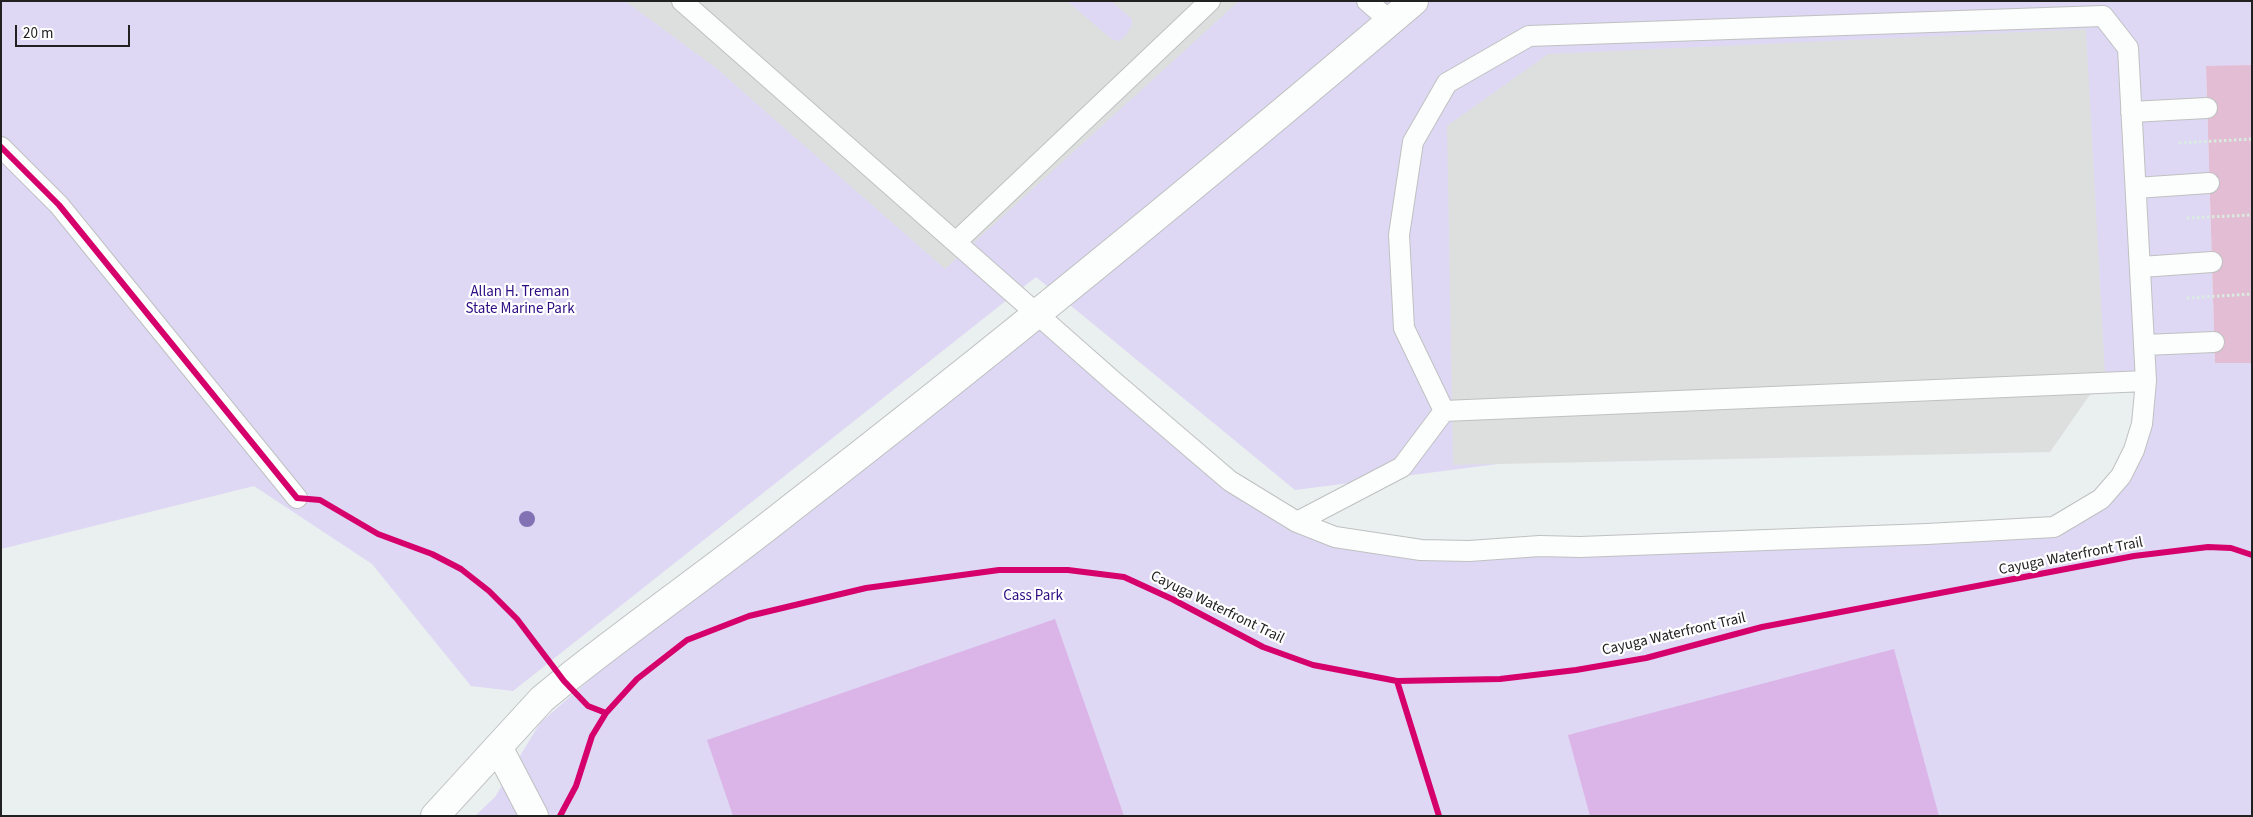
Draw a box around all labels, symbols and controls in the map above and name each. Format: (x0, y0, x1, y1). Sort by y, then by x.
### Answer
scale bar (18, 15, 132, 47)
text: 20 m (23, 23, 53, 44)
park label: Allan H. Treman State Marine Park (465, 284, 575, 319)
street label: Cayuga Waterfront Trail (1997, 534, 2145, 580)
street label: Cayuga Waterfront Trail (1147, 568, 1287, 648)
park label: Cass Park (1003, 588, 1063, 606)
street label: Cayuga Waterfront Trail (1601, 610, 1747, 660)

